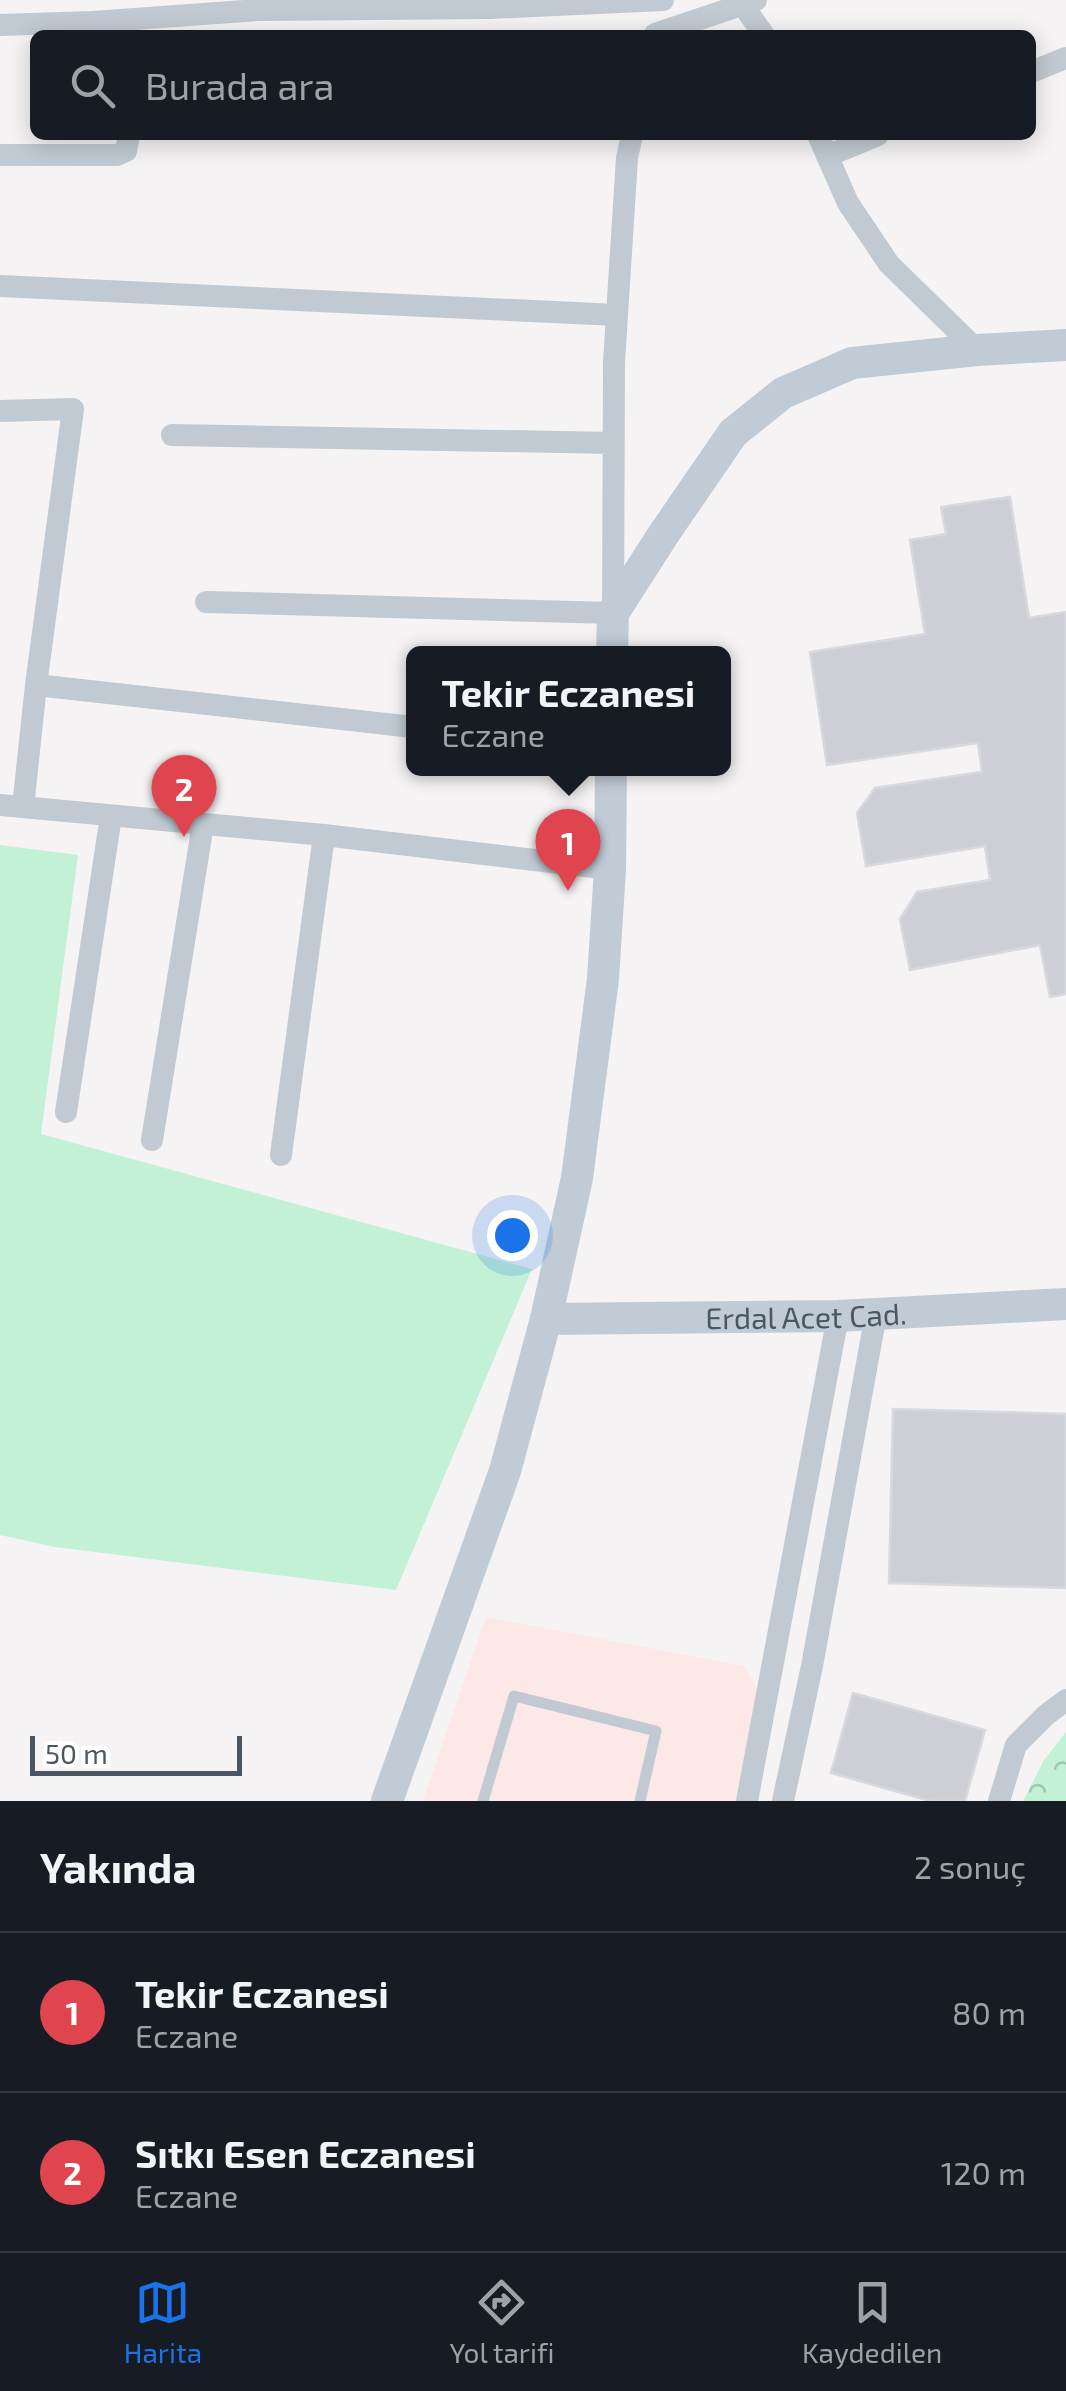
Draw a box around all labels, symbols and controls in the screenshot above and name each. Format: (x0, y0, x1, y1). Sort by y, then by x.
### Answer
search box (30, 30, 1036, 140)
icon: search (65, 58, 120, 113)
text: Burada ara (145, 62, 334, 108)
popup (406, 646, 731, 776)
text: Tekir Eczanesi (442, 669, 695, 715)
text: Eczane (442, 715, 545, 753)
pin: 2 (152, 754, 216, 837)
pin: 1 (536, 808, 600, 891)
your location (487, 1210, 538, 1261)
street label: Erdal Acet Cad. (705, 1294, 908, 1335)
scale bar (30, 1731, 242, 1776)
text: 50 m (45, 1736, 108, 1770)
text: Yakında (40, 1841, 196, 1891)
text: 2 sonuç (914, 1847, 1026, 1885)
text: Tekir Eczanesi (135, 1970, 389, 2016)
text: 1 (66, 1993, 79, 2031)
text: 80 m (952, 1993, 1026, 2031)
text: Eczane (135, 2016, 238, 2054)
text: Sıtkı Esen Eczanesi (135, 2130, 476, 2176)
text: 2 (63, 2153, 82, 2191)
text: 120 m (941, 2153, 1026, 2191)
text: Eczane (135, 2176, 238, 2214)
tab: Harita (124, 2275, 202, 2369)
tab: Yol tarifi (449, 2275, 555, 2369)
tab: Kaydedilen (802, 2275, 942, 2369)

